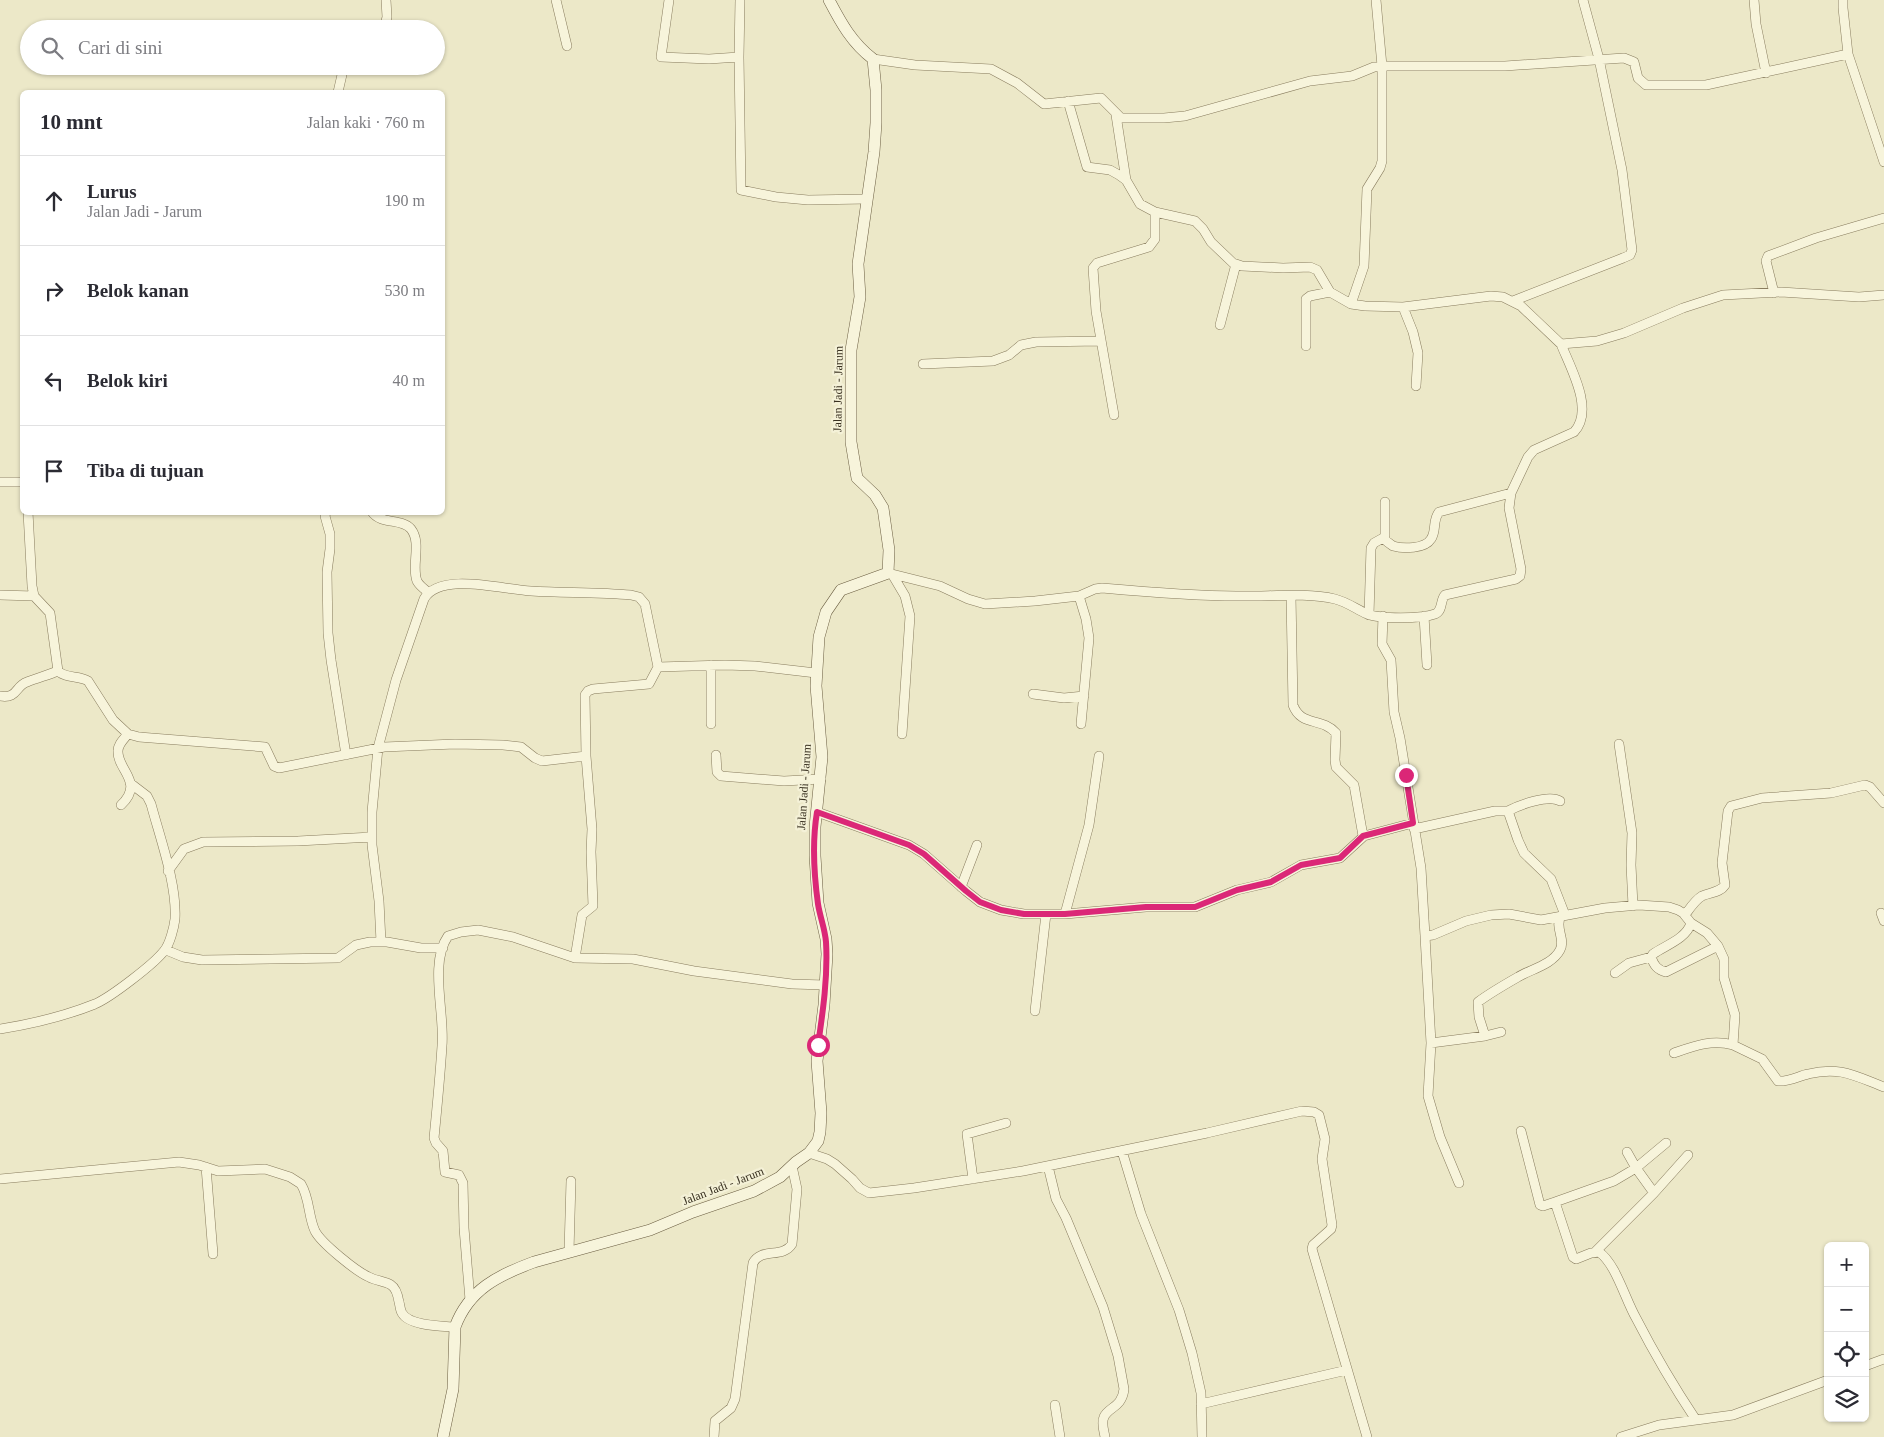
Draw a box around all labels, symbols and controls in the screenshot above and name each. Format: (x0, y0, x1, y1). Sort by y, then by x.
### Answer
search box (20, 20, 445, 75)
icon: search (38, 34, 66, 62)
text: Cari di sini (78, 37, 162, 58)
text: 10 mnt (40, 110, 102, 134)
text: Jalan kaki · 760 m (307, 114, 425, 131)
text: Lurus (87, 181, 137, 202)
icon: ahead (40, 187, 68, 215)
text: 190 m (385, 192, 425, 209)
text: Jalan Jadi - Jarum (87, 203, 202, 220)
icon: right (40, 277, 68, 305)
text: Belok kanan (87, 280, 189, 301)
text: 530 m (385, 282, 425, 299)
street label: Jalan Jadi - Jarum (830, 345, 846, 432)
icon: left (40, 367, 68, 395)
text: Belok kiri (87, 370, 168, 391)
text: 40 m (393, 372, 425, 389)
icon: arrive (40, 457, 68, 485)
text: Tiba di tujuan (87, 460, 204, 481)
street label: Jalan Jadi - Jarum (794, 743, 814, 831)
route end (1395, 764, 1418, 787)
route start (807, 1034, 830, 1057)
street label: Jalan Jadi - Jarum (680, 1164, 766, 1208)
map controls (1824, 1242, 1869, 1422)
button: + (1824, 1242, 1869, 1287)
button: − (1824, 1287, 1869, 1332)
button: locate (1824, 1332, 1869, 1377)
button: layers (1824, 1377, 1869, 1422)

